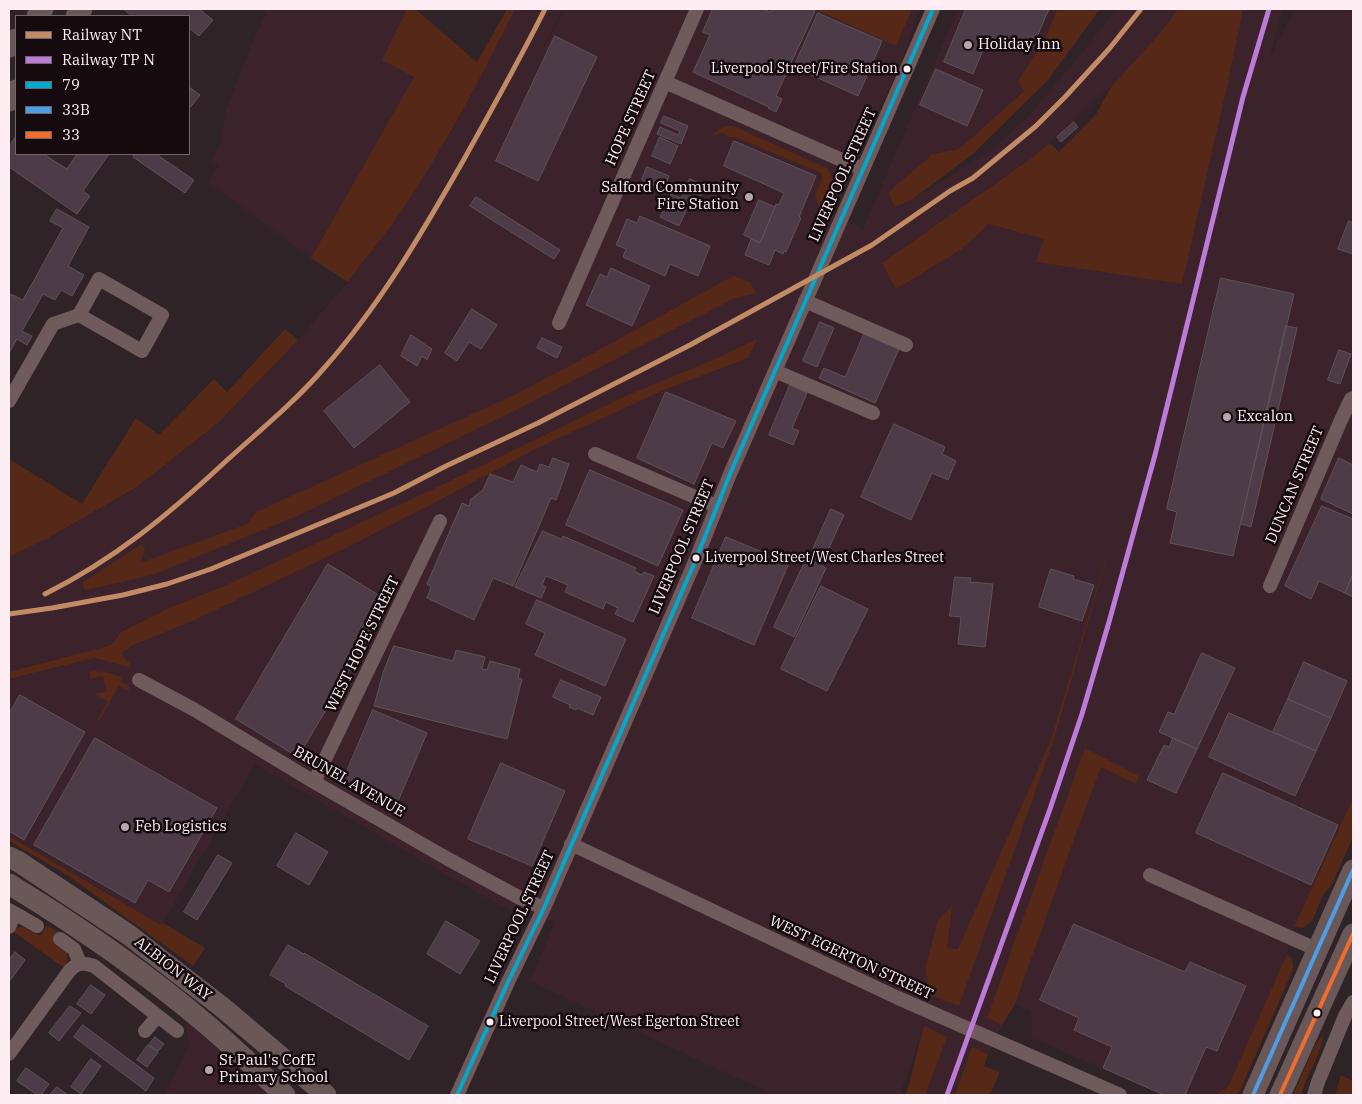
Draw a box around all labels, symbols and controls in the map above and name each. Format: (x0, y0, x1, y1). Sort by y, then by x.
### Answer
legend (15, 15, 190, 155)
text: Railway NT (62, 25, 142, 44)
place label: Holiday Inn (978, 36, 1060, 54)
marker: Holiday Inn (962, 39, 974, 51)
text: Railway TP N (62, 50, 155, 69)
place label: Liverpool Street/Fire Station (711, 61, 898, 77)
marker: Liverpool Street/Fire Station (902, 64, 912, 74)
street label: HOPE STREET (602, 68, 660, 168)
text: 79 (62, 75, 80, 94)
text: 33B (62, 100, 90, 119)
street label: LIVERPOOL STREET (805, 105, 881, 245)
text: 33 (62, 125, 80, 144)
place label: Salford Community Fire Station (601, 179, 739, 214)
marker: Salford Community Fire Station (743, 191, 755, 203)
place label: Excalon (1237, 408, 1293, 426)
marker: Excalon (1221, 411, 1233, 423)
street label: DUNCAN STREET (1262, 424, 1328, 546)
street label: LIVERPOOL STREET (645, 477, 719, 617)
place label: Liverpool Street/West Charles Street (705, 550, 944, 566)
marker: Liverpool Street/West Charles Street (691, 553, 701, 563)
street label: WEST HOPE STREET (322, 573, 404, 715)
street label: BRUNEL AVENUE (290, 743, 408, 821)
place label: Feb Logistics (135, 818, 227, 836)
marker: Feb Logistics (119, 821, 131, 833)
street label: LIVERPOOL STREET (481, 848, 559, 986)
street label: WEST EGERTON STREET (766, 912, 936, 1004)
street label: ALBION WAY (131, 933, 215, 1005)
unlabelled marker (1312, 1008, 1322, 1018)
place label: Liverpool Street/West Egerton Street (499, 1014, 740, 1030)
marker: Liverpool Street/West Egerton Street (485, 1017, 495, 1027)
place label: St Paul's CofE Primary School (219, 1052, 328, 1087)
marker: St Paul's CofE Primary School (203, 1064, 215, 1076)

